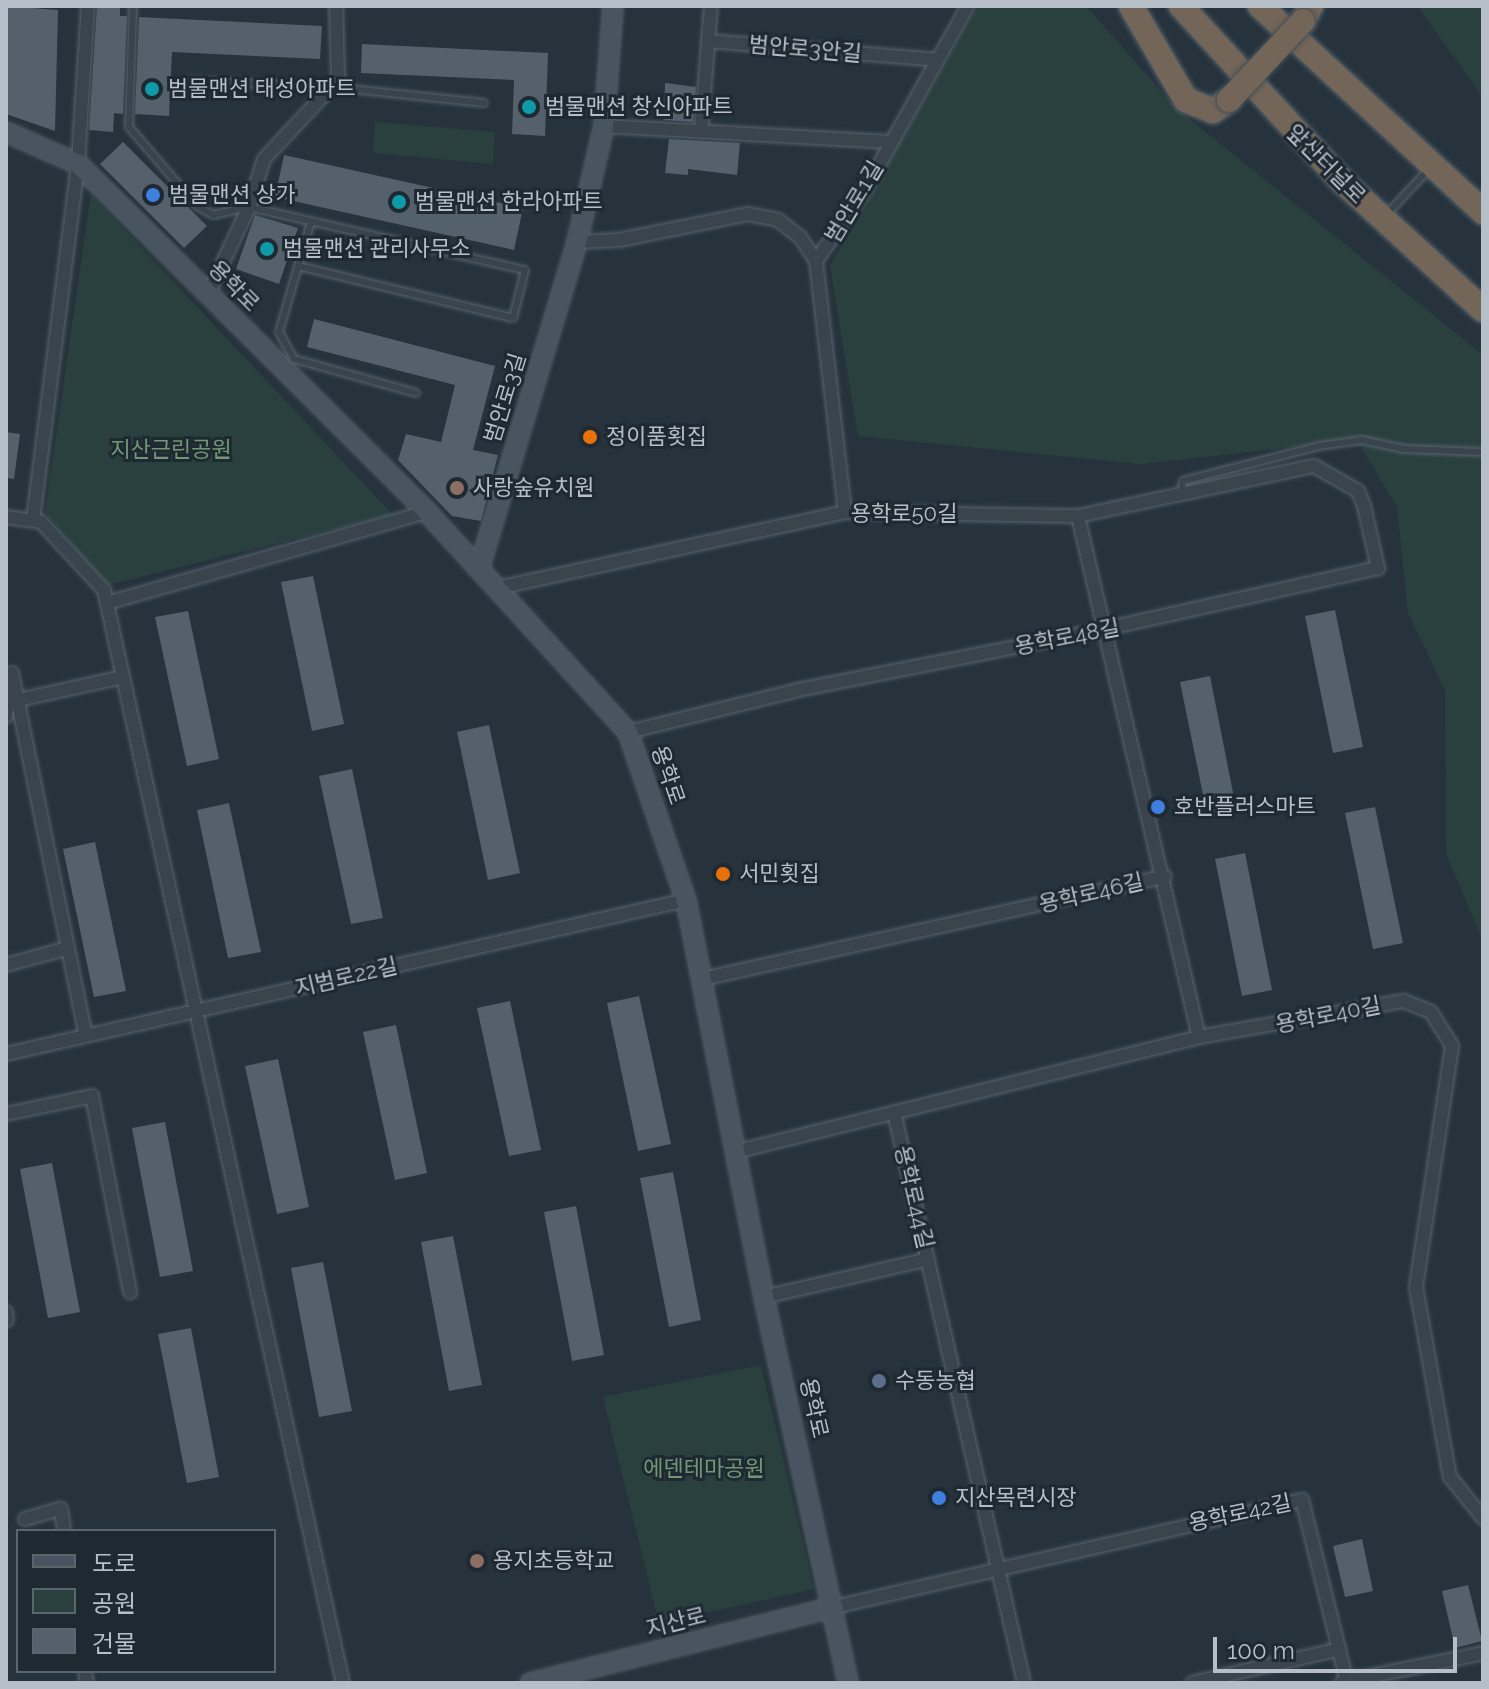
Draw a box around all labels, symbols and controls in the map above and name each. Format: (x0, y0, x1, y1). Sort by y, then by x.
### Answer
street label: 범안로3안길 (748, 31, 862, 67)
place label: 범물맨션 태성아파트 (168, 76, 356, 102)
marker: 범물맨션 태성아파트 (143, 80, 161, 98)
place label: 범물맨션 창신아파트 (545, 94, 733, 120)
marker: 범물맨션 창신아파트 (520, 98, 538, 116)
street label: 앞산터널로 (1281, 119, 1371, 209)
street label: 범안로1길 (819, 156, 889, 248)
place label: 범물맨션 상가 (169, 182, 296, 208)
marker: 범물맨션 상가 (144, 186, 162, 204)
place label: 범물맨션 한라아파트 (415, 189, 603, 215)
marker: 범물맨션 한라아파트 (390, 193, 408, 211)
place label: 범물맨션 관리사무소 (283, 236, 471, 262)
marker: 범물맨션 관리사무소 (258, 240, 276, 258)
street label: 용학로 (203, 255, 265, 317)
street label: 범안로3길 (479, 350, 531, 446)
place label: 정이품횟집 (606, 424, 707, 450)
marker: 정이품횟집 (581, 428, 599, 446)
park label: 지산근린공원 (110, 437, 232, 463)
place label: 사랑숲유치원 (473, 475, 594, 501)
marker: 사랑숲유치원 (448, 479, 466, 497)
street label: 용학로50길 (851, 501, 957, 527)
street label: 용학로48길 (1012, 614, 1122, 660)
street label: 용학로 (646, 742, 690, 808)
place label: 호반플러스마트 (1174, 794, 1316, 820)
marker: 호반플러스마트 (1149, 798, 1167, 816)
place label: 서민횟집 (739, 861, 820, 887)
marker: 서민횟집 (714, 865, 732, 883)
street label: 용학로46길 (1036, 868, 1146, 918)
street label: 지범로22길 (292, 952, 400, 1002)
street label: 용학로40길 (1273, 992, 1383, 1038)
street label: 용학로44길 (889, 1143, 939, 1251)
place label: 수동농협 (895, 1368, 976, 1394)
marker: 수동농협 (870, 1372, 888, 1390)
street label: 용학로 (794, 1375, 834, 1441)
park label: 에덴테마공원 (643, 1456, 765, 1482)
place label: 지산목련시장 (955, 1485, 1076, 1511)
marker: 지산목련시장 (930, 1489, 948, 1507)
street label: 용학로42길 (1186, 1489, 1294, 1537)
legend (16, 1529, 276, 1673)
place label: 용지초등학교 (493, 1548, 614, 1574)
text: 도로 (92, 1549, 136, 1578)
marker: 용지초등학교 (468, 1552, 486, 1570)
text: 공원 (92, 1589, 136, 1618)
street label: 지산로 (643, 1602, 709, 1642)
scale bar (1217, 1621, 1461, 1671)
text: 건물 (92, 1629, 136, 1658)
text: 100 m (1227, 1636, 1295, 1665)

